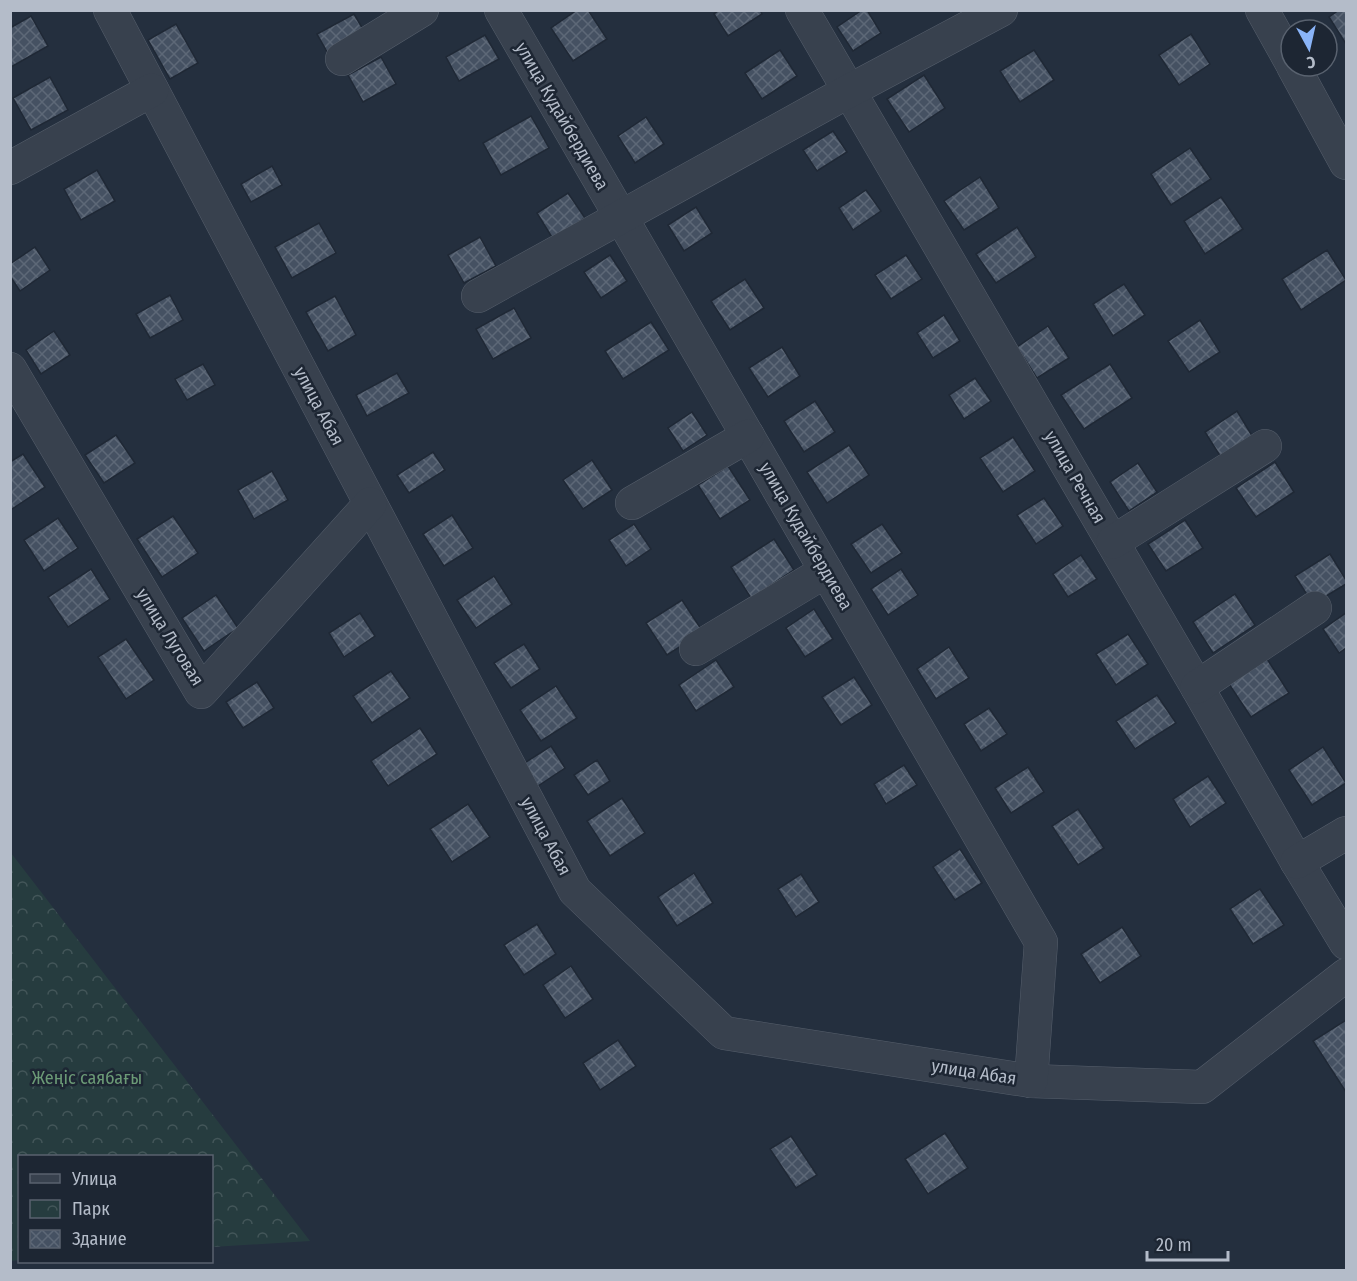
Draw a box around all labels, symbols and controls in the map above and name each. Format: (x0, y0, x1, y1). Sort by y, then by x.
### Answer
north arrow (1279, 18, 1339, 78)
street label: улица Кудайбердиева (511, 38, 613, 194)
text: С (1305, 52, 1316, 72)
street label: улица Абая (289, 363, 349, 449)
street label: улица Речная (1040, 427, 1110, 527)
street label: улица Кудайбердиева (755, 458, 857, 614)
street label: улица Луговая (131, 584, 209, 690)
street label: улица Абая (516, 793, 576, 879)
street label: улица Абая (930, 1054, 1018, 1090)
park label: Жеңіс саябағы (32, 1067, 142, 1089)
legend (18, 1155, 213, 1263)
text: Улица (71, 1168, 117, 1190)
text: Парк (72, 1198, 110, 1220)
scale bar (1147, 1224, 1228, 1262)
text: Здание (72, 1228, 127, 1250)
text: 20 m (1156, 1234, 1191, 1256)

